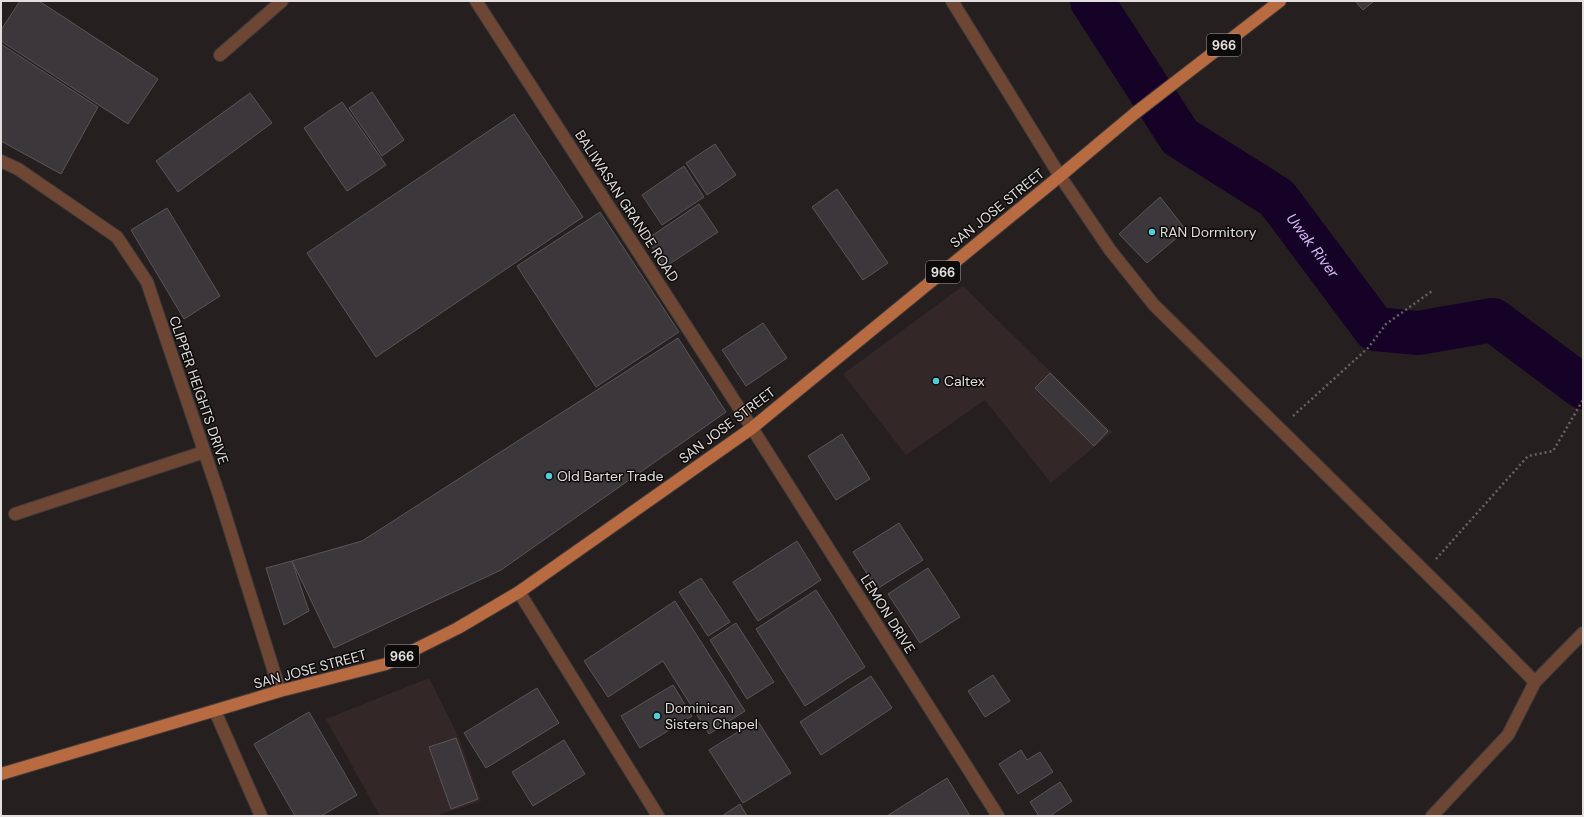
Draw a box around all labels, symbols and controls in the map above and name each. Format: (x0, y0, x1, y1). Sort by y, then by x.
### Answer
road number: 966 (1207, 34, 1241, 56)
street label: BALIWASAN GRANDE ROAD (571, 127, 683, 285)
street label: SAN JOSE STREET (946, 164, 1048, 252)
water label: Uwak River (1282, 209, 1344, 282)
place label: RAN Dormitory (1160, 223, 1257, 241)
marker: RAN Dormitory (1147, 227, 1157, 237)
road number: 966 (926, 261, 960, 283)
street label: CLIPPER HEIGHTS DRIVE (165, 313, 233, 467)
place label: Caltex (944, 372, 985, 390)
marker: Caltex (931, 376, 941, 386)
street label: SAN JOSE STREET (675, 383, 779, 467)
place label: Old Barter Trade (557, 467, 663, 485)
marker: Old Barter Trade (544, 471, 554, 481)
street label: LEMON DRIVE (857, 571, 919, 657)
street label: SAN JOSE STREET (252, 645, 369, 693)
road number: 966 (385, 645, 419, 667)
place label: Dominican Sisters Chapel (665, 699, 758, 733)
marker: Dominican Sisters Chapel (652, 711, 662, 721)

